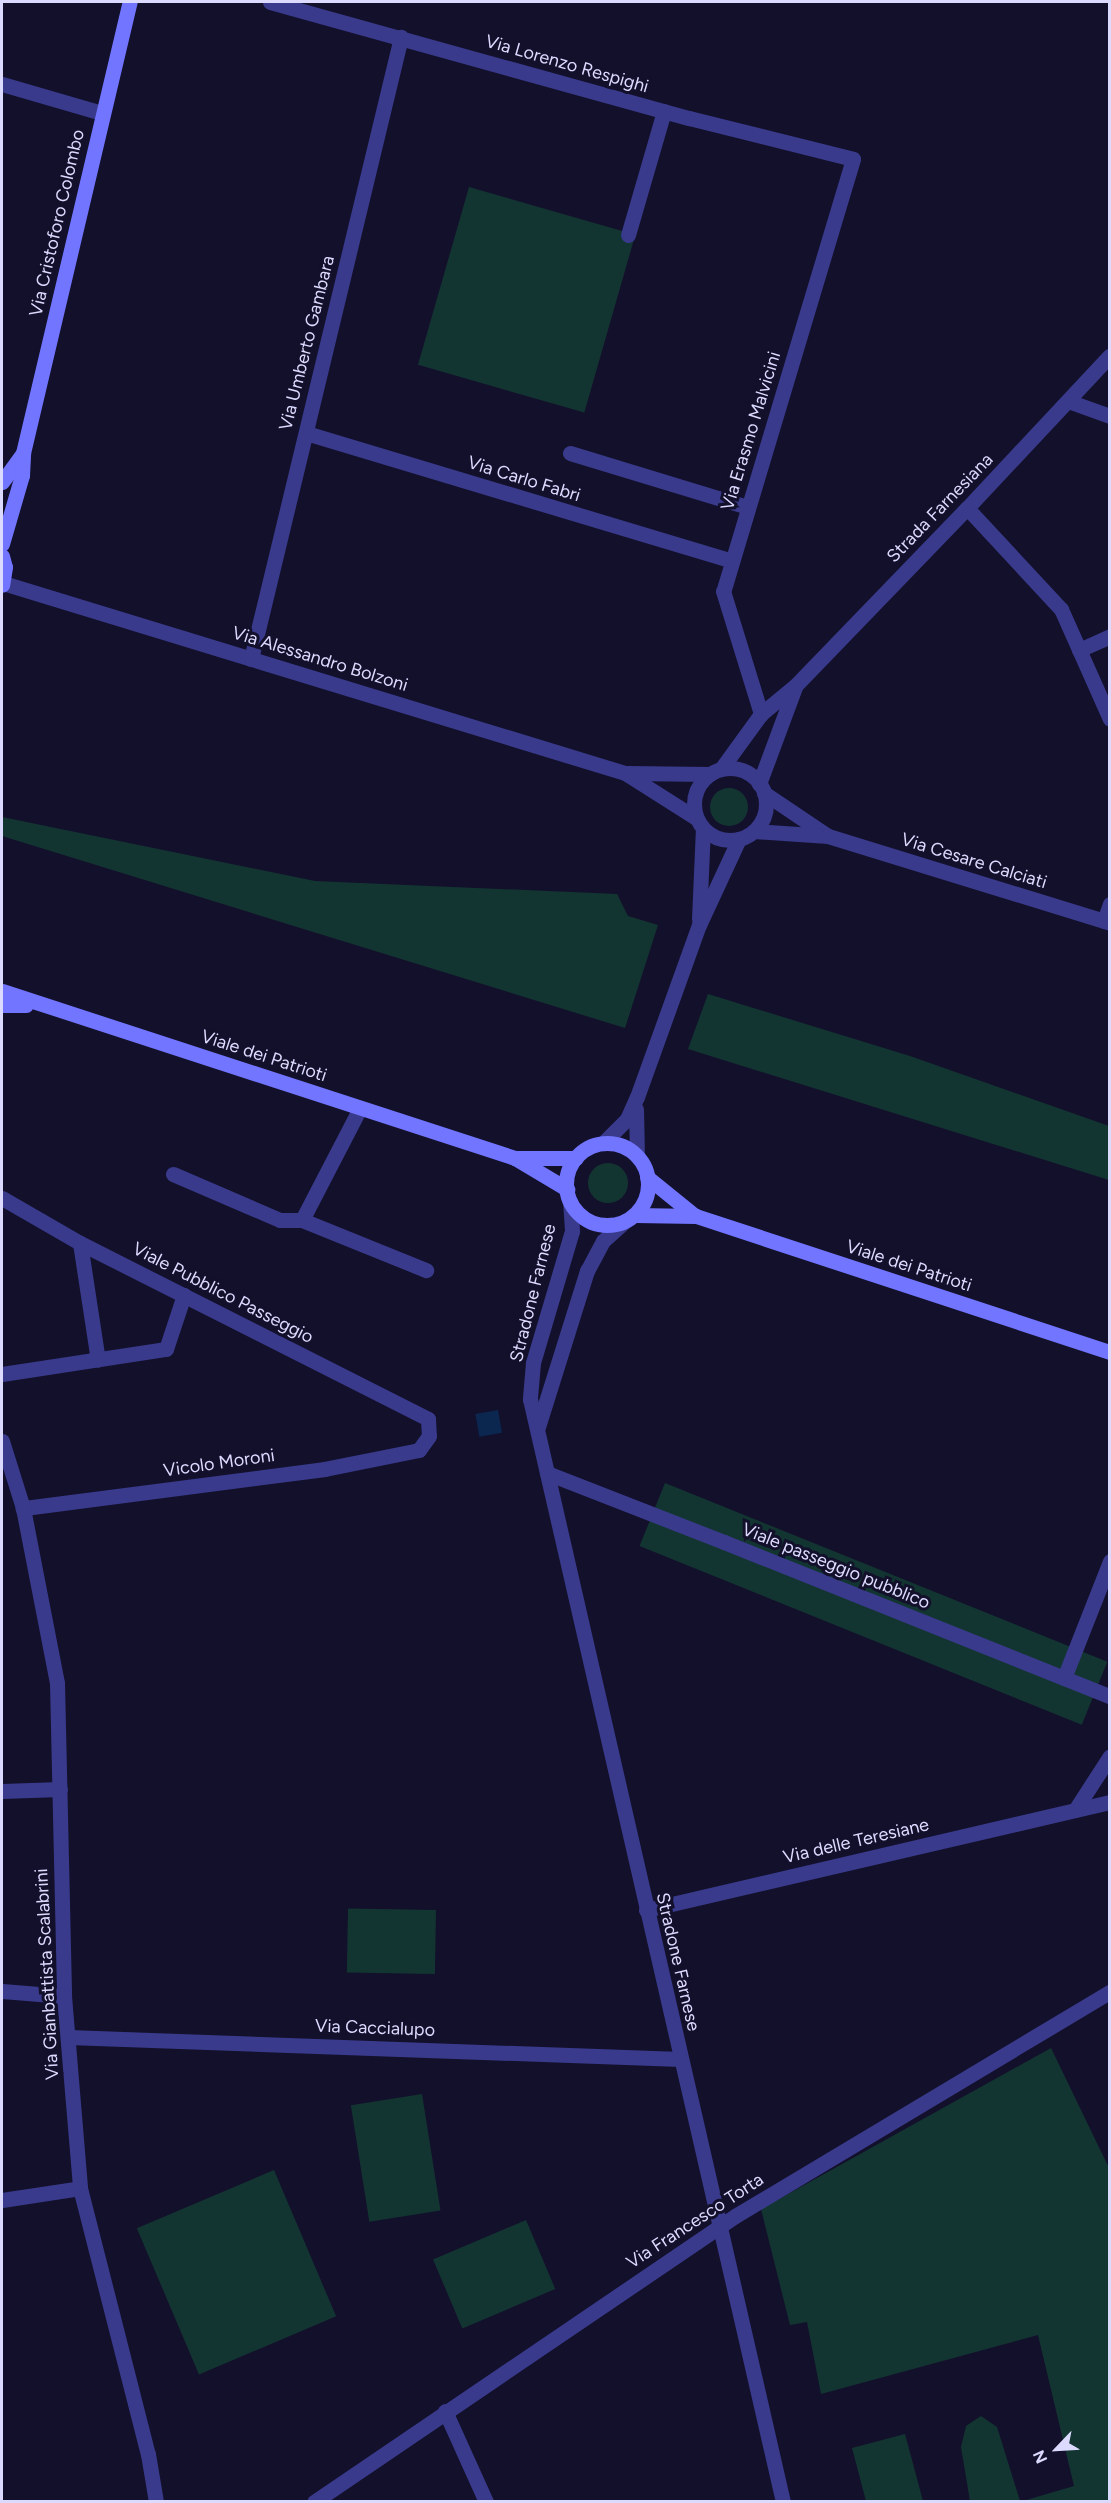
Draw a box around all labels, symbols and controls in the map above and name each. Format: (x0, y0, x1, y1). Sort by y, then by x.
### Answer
street label: Via Lorenzo Respighi (483, 30, 651, 98)
street label: Via Cristoforo Colombo (25, 127, 89, 319)
street label: Via Umberto Gambara (275, 253, 339, 433)
street label: Via Erasmo Malvicini (717, 349, 785, 513)
street label: Strada Farnesiana (883, 449, 997, 567)
street label: Via Carlo Fabri (465, 452, 583, 506)
street label: Via Alessandro Bolzoni (230, 622, 410, 696)
street label: Via Cesare Calciati (899, 829, 1049, 893)
street label: Viale dei Patrioti (198, 1025, 330, 1087)
street label: Stradone Farnese (505, 1222, 561, 1364)
street label: Viale dei Patrioti (843, 1235, 975, 1297)
street label: Viale Pubblico Passeggio (129, 1238, 317, 1348)
street label: Vicolo Moroni (162, 1445, 276, 1481)
street label: Viale passeggio pubblico (739, 1518, 933, 1614)
street label: Via delle Teresiane (781, 1814, 931, 1868)
street label: Via Gianbattista Scalabrini (31, 1868, 63, 2080)
street label: Stradone Farnese (652, 1891, 704, 2033)
street label: Via Caccialupo (314, 2015, 436, 2041)
street label: Via Francesco Torta (622, 2169, 768, 2273)
north arrow (1027, 2419, 1087, 2479)
text: N (1029, 2447, 1051, 2466)

